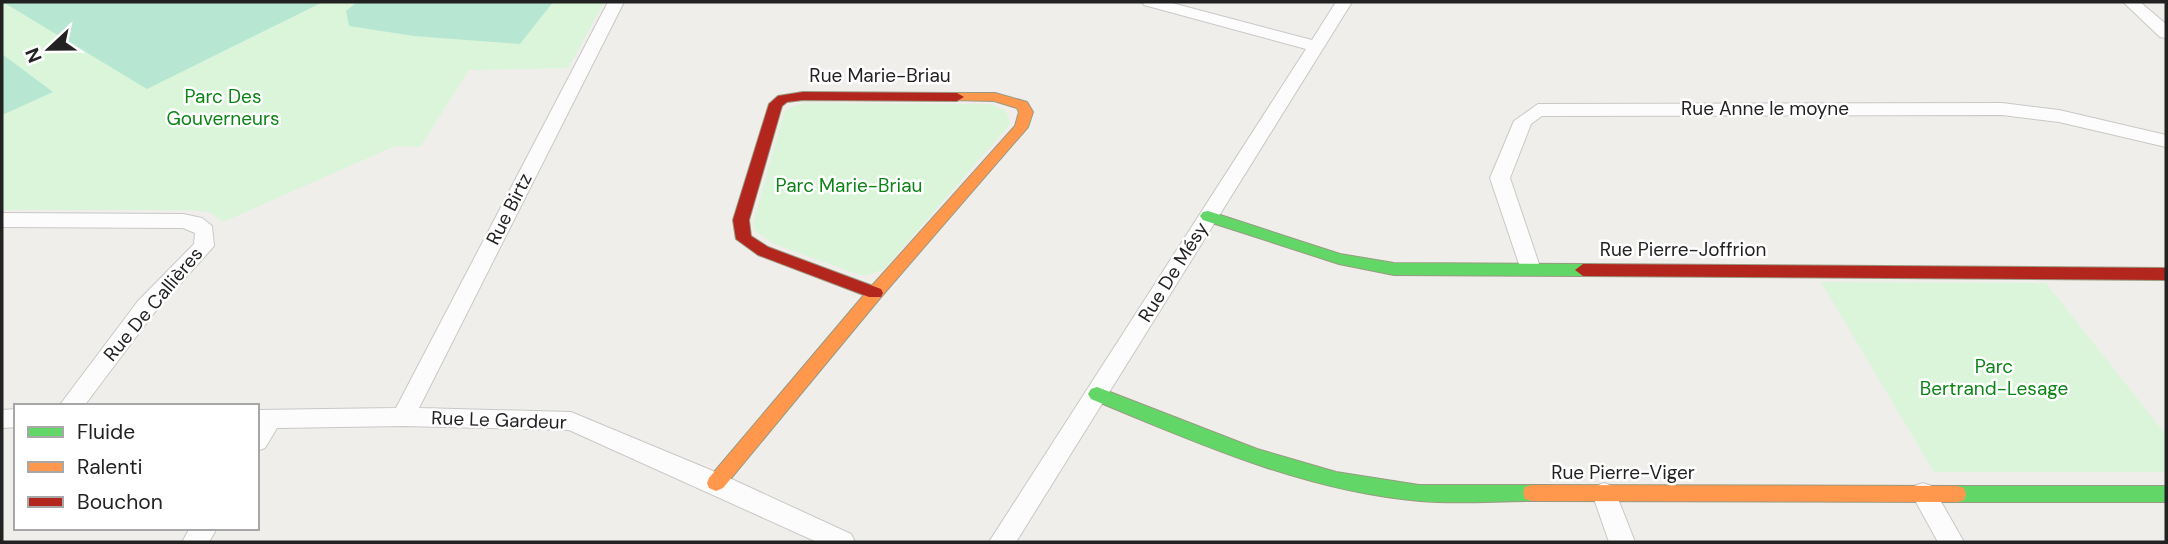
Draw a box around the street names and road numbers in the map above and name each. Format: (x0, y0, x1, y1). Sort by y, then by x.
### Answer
street label: Rue Marie-Briau (809, 63, 951, 88)
street label: Rue Anne le moyne (1681, 96, 1849, 121)
street label: Rue Birtz (480, 169, 538, 249)
street label: Rue De Mésy (1132, 217, 1214, 327)
street label: Rue Pierre-Joffrion (1600, 237, 1766, 262)
street label: Rue De Callières (98, 242, 208, 366)
street label: Rue Le Gardeur (431, 405, 567, 435)
street label: Rue Pierre-Viger (1551, 460, 1695, 485)

